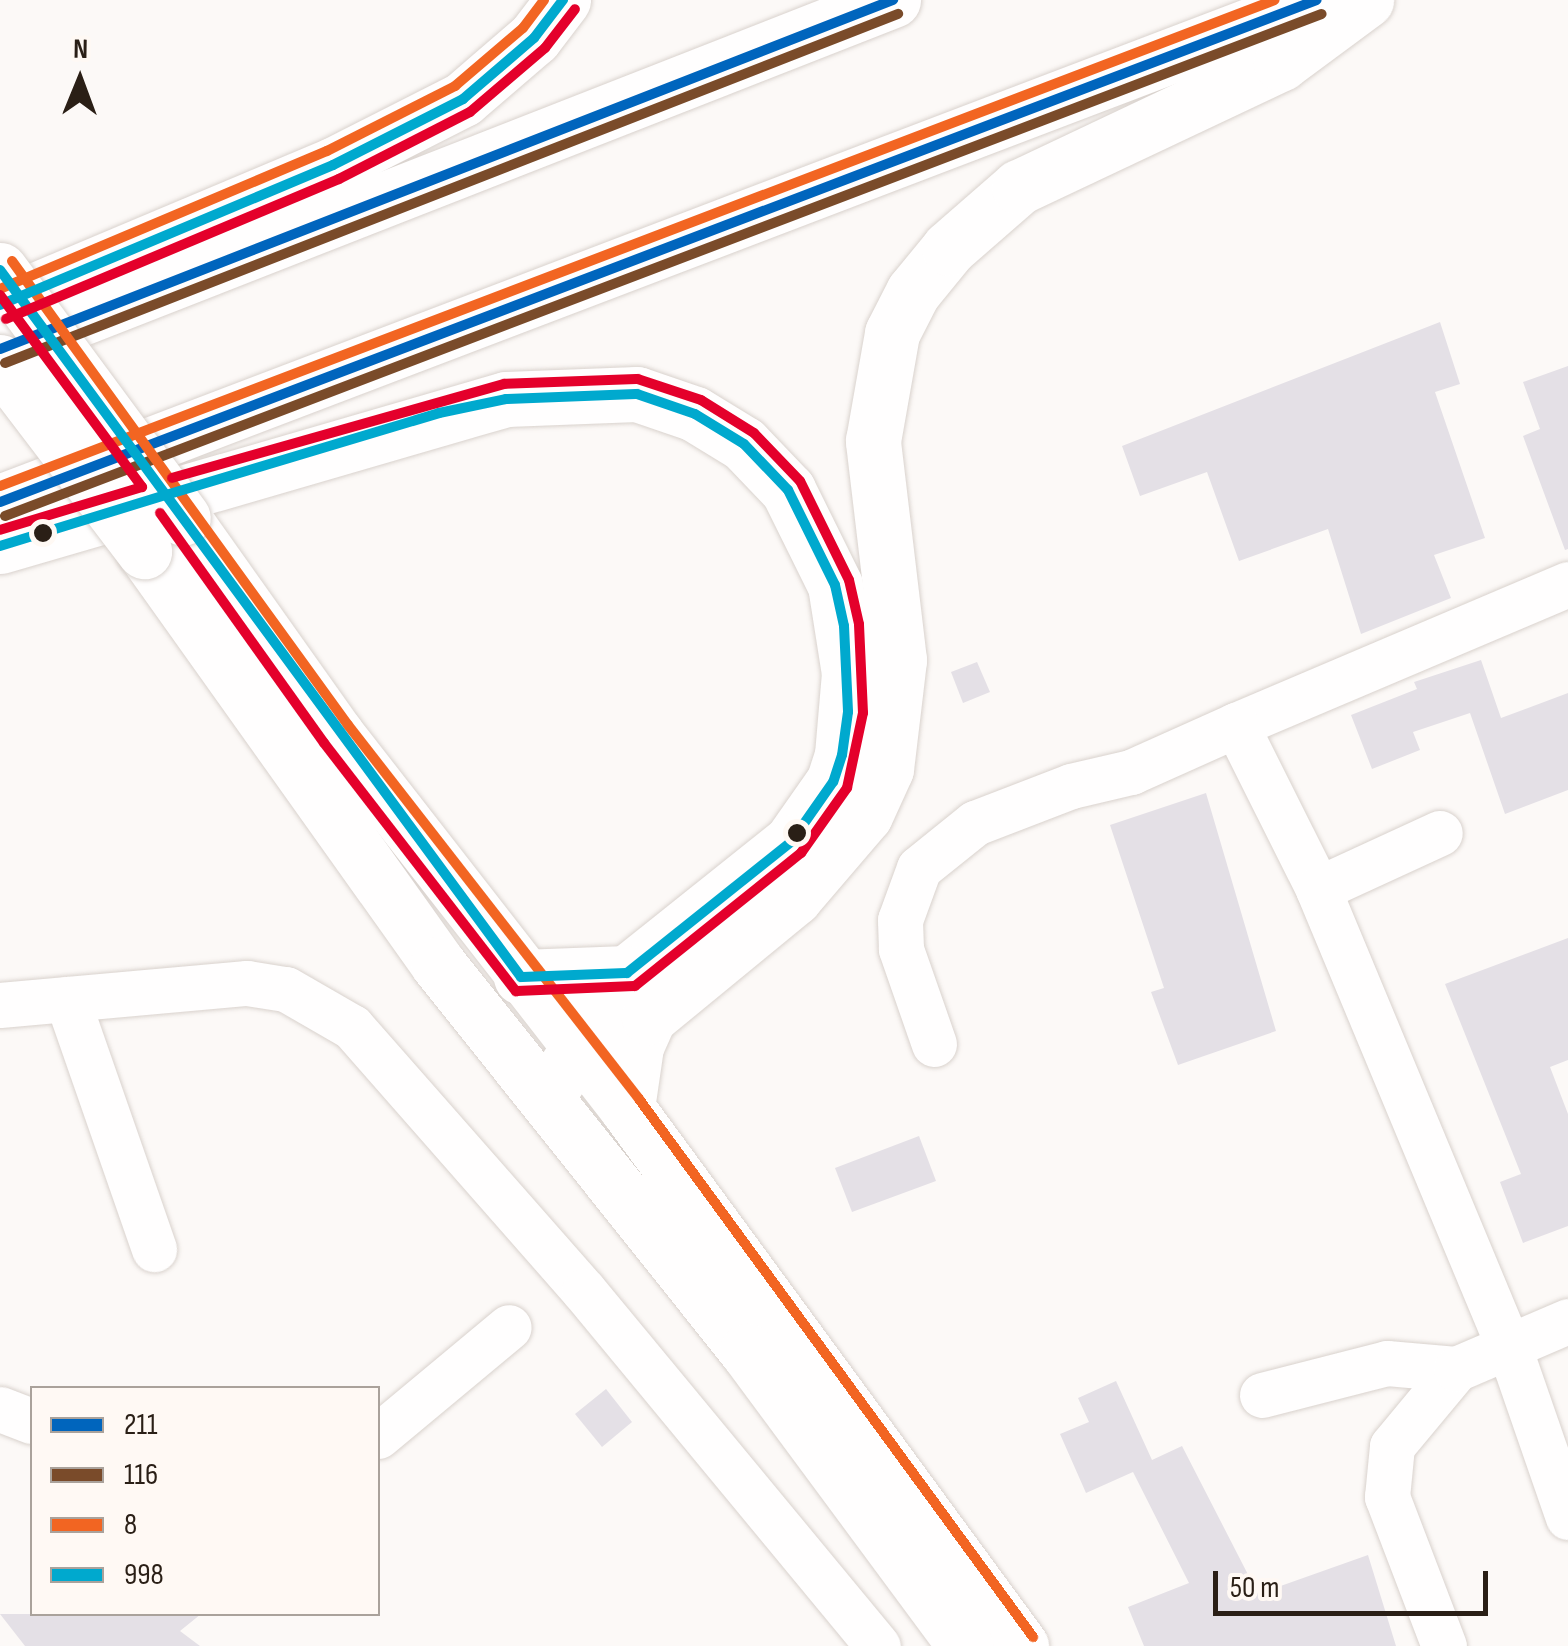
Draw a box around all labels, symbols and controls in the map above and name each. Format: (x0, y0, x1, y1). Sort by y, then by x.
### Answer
north arrow (30, 30, 130, 130)
text: N (73, 33, 88, 66)
unlabelled marker (33, 523, 53, 543)
unlabelled marker (787, 823, 807, 843)
legend (30, 1386, 380, 1616)
text: 211 (124, 1407, 157, 1443)
text: 116 (124, 1457, 158, 1493)
text: 8 (124, 1507, 137, 1543)
scale bar (1218, 1551, 1493, 1613)
text: 998 (124, 1557, 164, 1593)
text: 50 m (1230, 1570, 1279, 1606)

